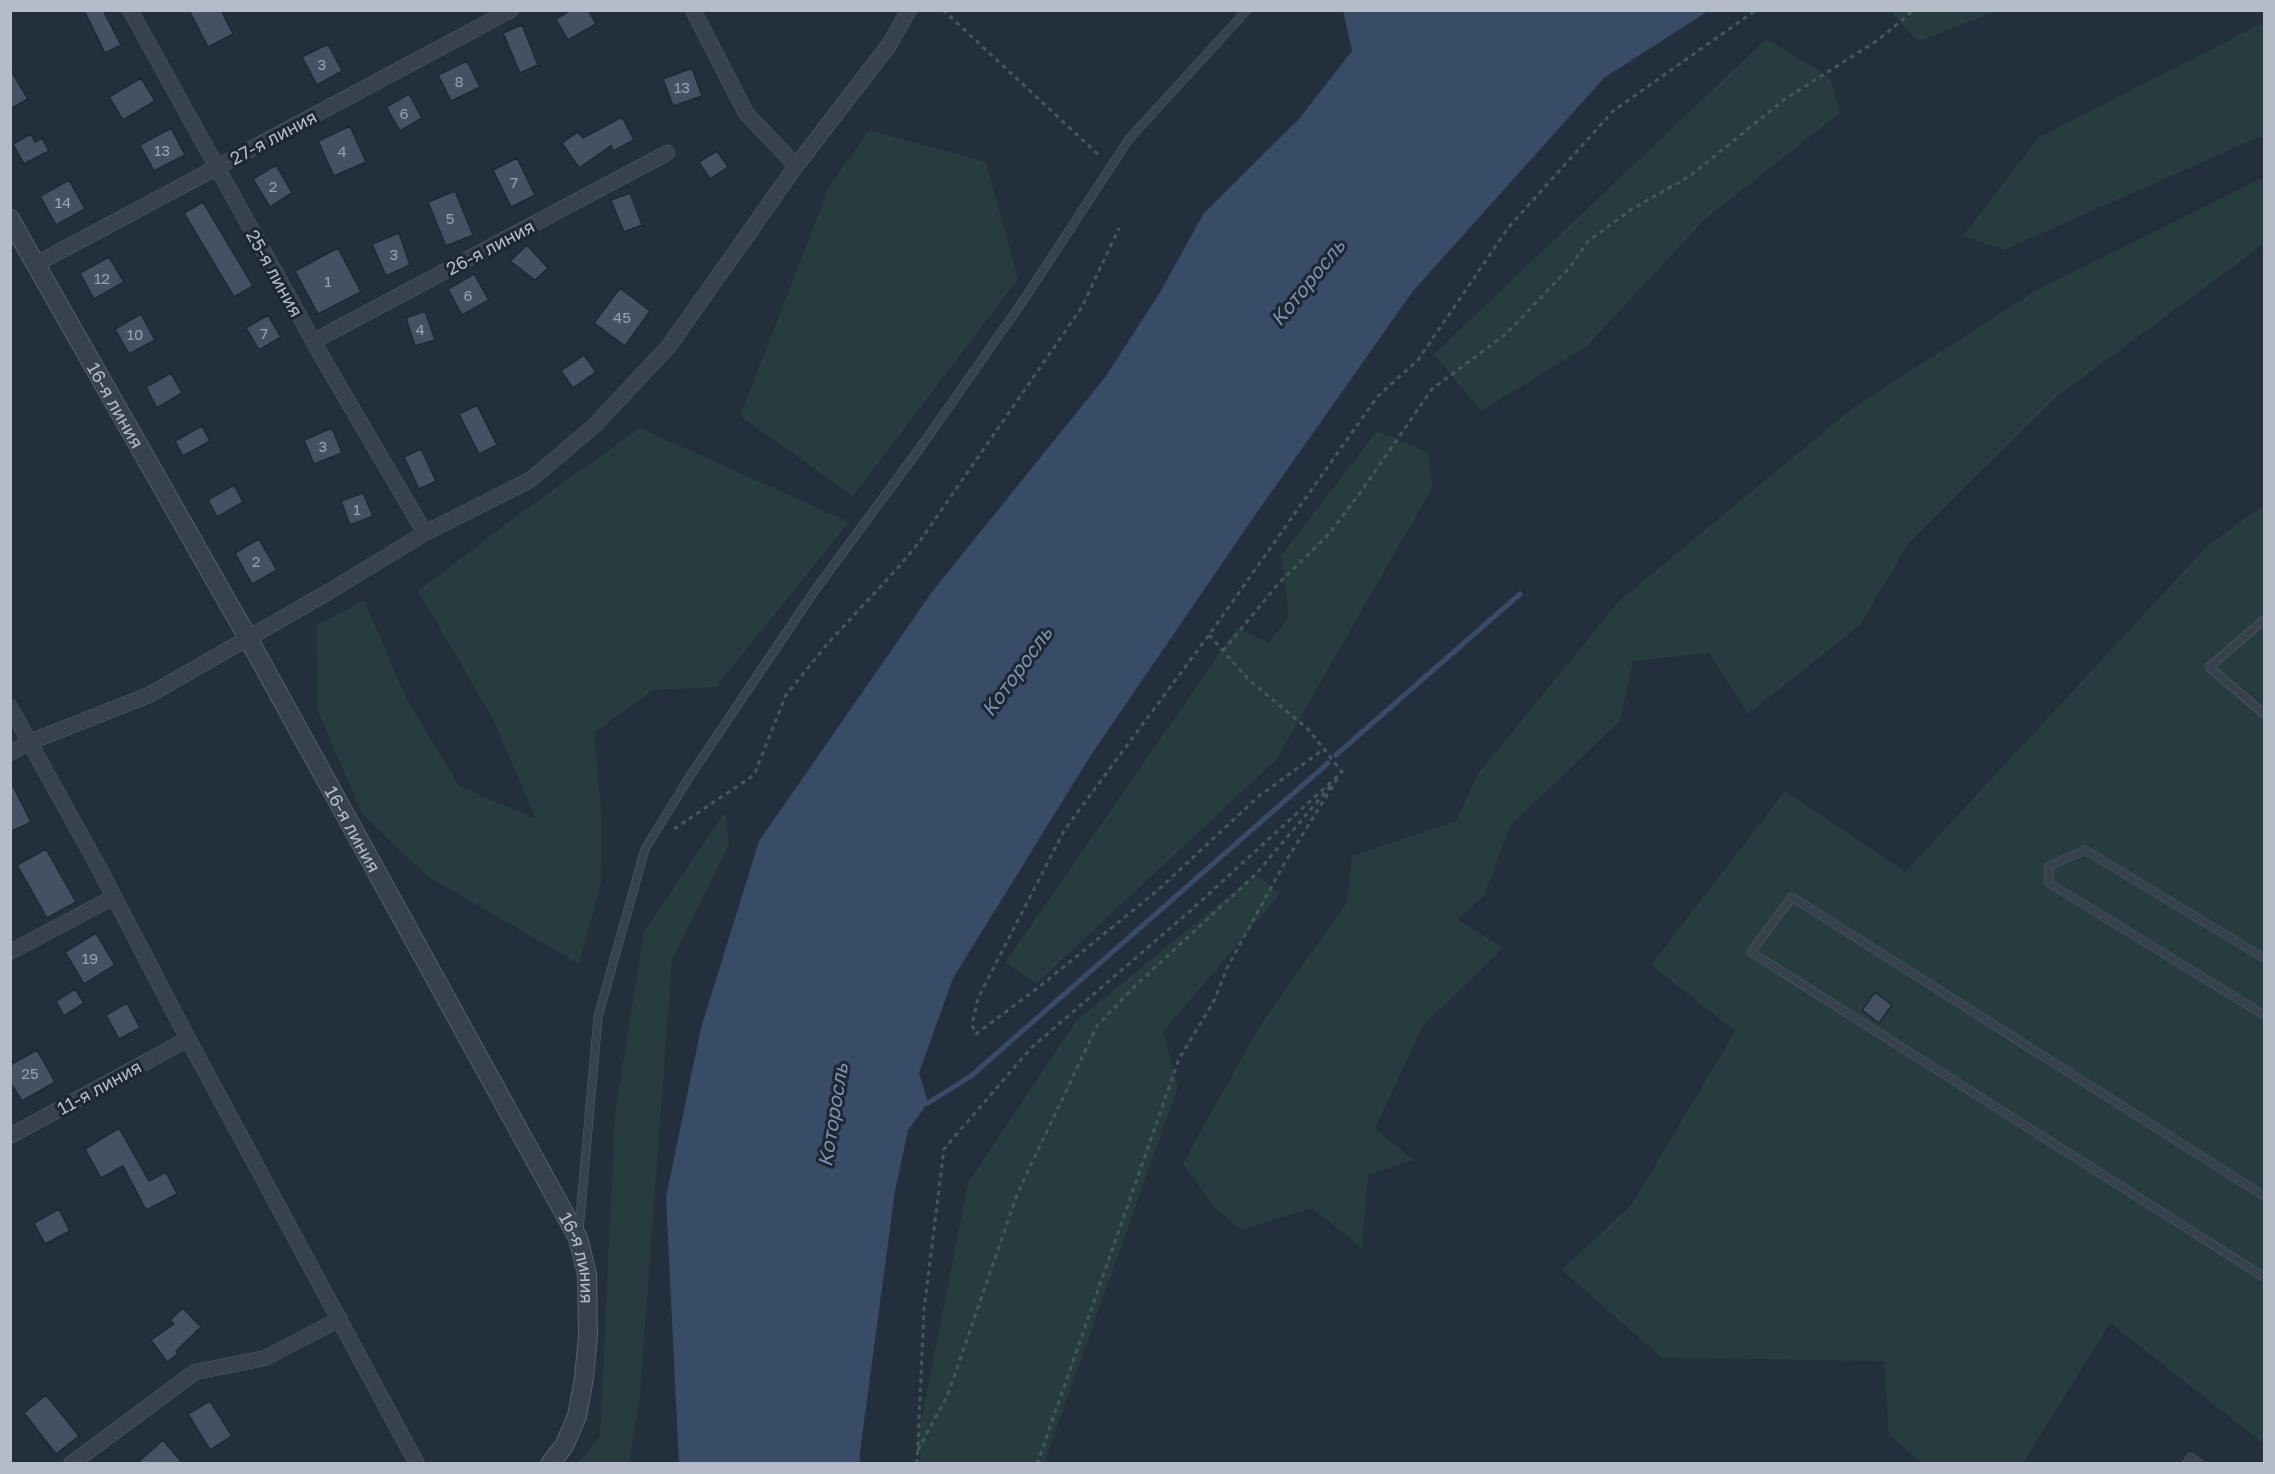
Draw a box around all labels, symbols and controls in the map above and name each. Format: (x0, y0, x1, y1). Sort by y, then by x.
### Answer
house number: 3 (318, 55, 326, 73)
house number: 8 (454, 72, 464, 90)
house number: 13 (674, 78, 690, 96)
house number: 6 (399, 104, 409, 122)
street label: 27-я линия (226, 105, 320, 169)
house number: 13 (154, 141, 170, 159)
house number: 4 (337, 142, 347, 160)
house number: 7 (510, 173, 518, 191)
house number: 2 (269, 177, 277, 195)
house number: 14 (55, 193, 71, 211)
house number: 5 (446, 209, 454, 227)
street label: 26-я линия (442, 215, 538, 279)
street label: 25-я линия (242, 226, 308, 320)
water label: Которосль (1265, 233, 1350, 330)
house number: 3 (390, 245, 398, 263)
house number: 12 (94, 269, 110, 287)
house number: 1 (324, 272, 332, 290)
house number: 6 (463, 286, 473, 304)
house number: 45 (613, 308, 631, 326)
house number: 4 (415, 320, 425, 338)
house number: 7 (260, 324, 268, 342)
house number: 10 (127, 325, 143, 343)
street label: 16-я линия (83, 358, 149, 452)
house number: 3 (319, 437, 327, 455)
house number: 1 (353, 500, 361, 518)
house number: 2 (252, 552, 260, 570)
water label: Которосль (976, 621, 1057, 720)
street label: 16-я линия (321, 782, 386, 876)
house number: 19 (82, 949, 98, 967)
street label: 11-я линия (53, 1055, 145, 1119)
water label: Которосль (812, 1060, 852, 1168)
house number: 25 (21, 1064, 39, 1082)
street label: 16-я линия (555, 1208, 598, 1304)

